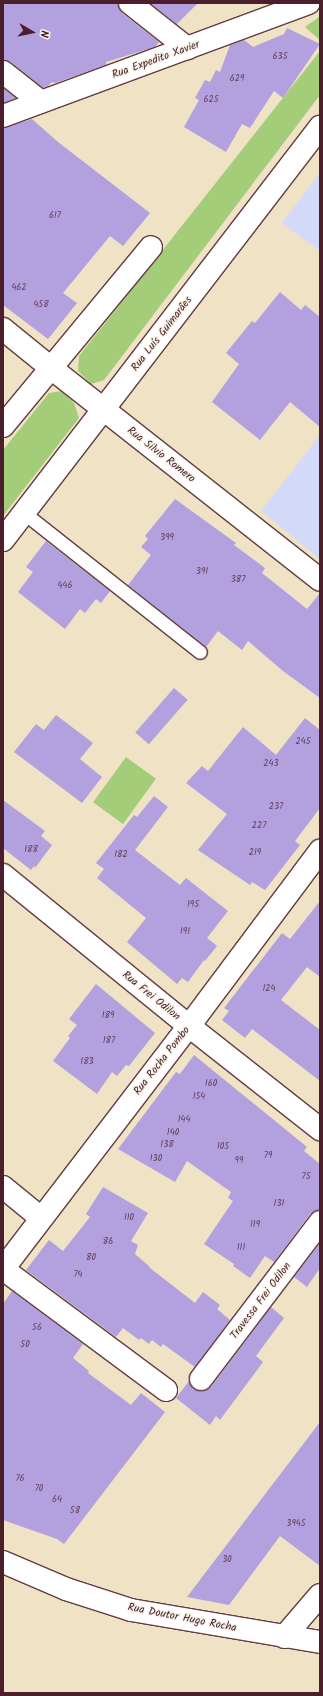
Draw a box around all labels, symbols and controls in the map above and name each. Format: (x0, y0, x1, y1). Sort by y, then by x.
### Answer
north arrow (12, 12, 52, 52)
text: N (34, 29, 53, 39)
street label: Rua Expedito Xavier (110, 38, 202, 82)
house number: 635 (273, 52, 287, 62)
house number: 629 (230, 74, 244, 84)
house number: 625 (203, 95, 219, 105)
house number: 617 (49, 211, 61, 221)
house number: 462 (11, 283, 27, 293)
street label: Rua Luís Guimarães (129, 294, 195, 374)
house number: 458 (33, 300, 49, 310)
street label: Rua Silvio Romero (124, 424, 198, 486)
house number: 399 (160, 533, 174, 543)
house number: 391 (196, 567, 208, 577)
house number: 387 (231, 575, 245, 585)
house number: 446 (58, 581, 72, 591)
house number: 245 (295, 737, 311, 747)
house number: 243 (263, 759, 279, 769)
house number: 237 (269, 802, 283, 812)
house number: 227 (252, 821, 266, 831)
house number: 188 (24, 845, 38, 855)
house number: 219 (249, 848, 261, 858)
house number: 182 (114, 850, 128, 860)
house number: 195 (187, 900, 199, 910)
house number: 191 (180, 927, 190, 937)
street label: Rua Frei Odilon (119, 969, 183, 1023)
house number: 124 (262, 984, 276, 994)
house number: 189 (102, 1011, 114, 1021)
street label: Rua Rocha Pombo (131, 1024, 193, 1098)
house number: 187 (103, 1036, 115, 1046)
house number: 183 (80, 1057, 94, 1067)
house number: 160 (205, 1079, 217, 1089)
house number: 154 (193, 1092, 205, 1102)
house number: 144 (178, 1115, 190, 1125)
house number: 140 (167, 1128, 179, 1138)
house number: 138 (160, 1140, 174, 1150)
house number: 105 (217, 1142, 229, 1152)
house number: 79 (264, 1151, 272, 1161)
house number: 130 (150, 1154, 162, 1164)
house number: 99 (235, 1156, 243, 1166)
house number: 75 (302, 1172, 310, 1182)
house number: 131 (274, 1199, 284, 1209)
house number: 110 (124, 1213, 134, 1223)
house number: 119 (250, 1220, 260, 1230)
house number: 86 (103, 1237, 113, 1247)
house number: 111 (237, 1243, 245, 1253)
house number: 80 (86, 1253, 96, 1263)
street label: Travessa Frei Odilon (228, 1260, 294, 1342)
house number: 74 (73, 1270, 83, 1280)
house number: 56 (32, 1323, 42, 1333)
house number: 50 (20, 1340, 30, 1350)
house number: 76 (15, 1474, 25, 1484)
house number: 70 (35, 1484, 43, 1494)
house number: 64 (52, 1495, 62, 1505)
house number: 58 (70, 1506, 80, 1516)
house number: 3945 (286, 1519, 306, 1529)
house number: 30 (222, 1555, 232, 1565)
street label: Rua Doutor Hugo Rocha (126, 1601, 238, 1635)

